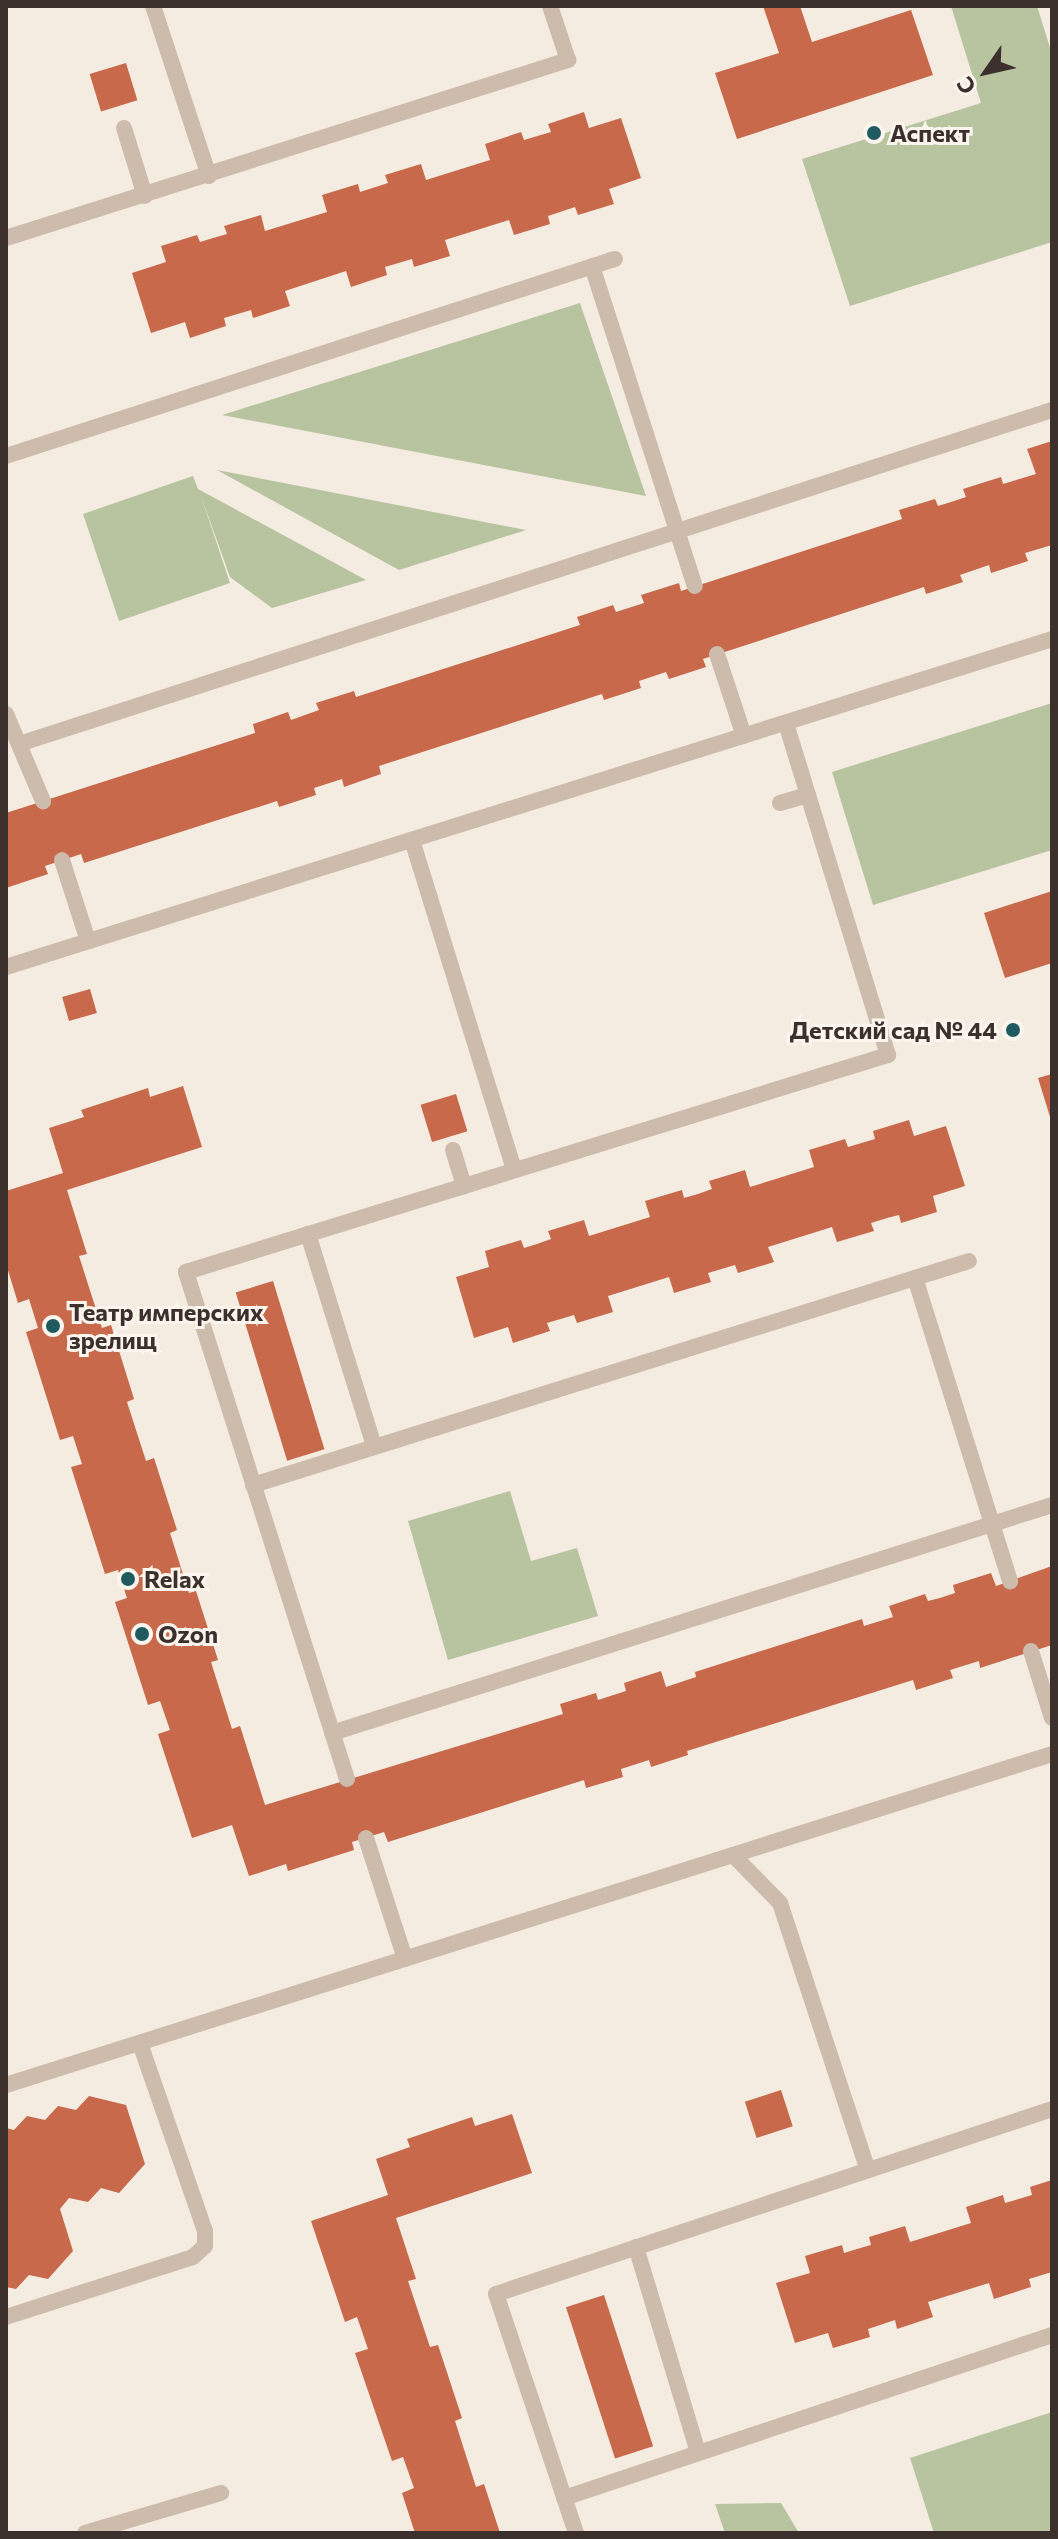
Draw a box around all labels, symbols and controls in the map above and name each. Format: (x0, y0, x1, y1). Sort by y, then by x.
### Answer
north arrow (946, 32, 1026, 112)
text: С (950, 72, 981, 99)
place label: Аспект (890, 119, 970, 147)
marker: Аспект (865, 124, 883, 142)
place label: Детский сад № 44 (790, 1016, 997, 1044)
marker: Детский сад № 44 (1004, 1021, 1022, 1039)
place label: Театр имперских зрелищ (69, 1298, 264, 1354)
marker: Театр имперских зрелищ (44, 1317, 62, 1335)
place label: Relax (144, 1565, 205, 1593)
marker: Relax (119, 1570, 137, 1588)
place label: Ozon (158, 1620, 218, 1648)
marker: Ozon (133, 1625, 151, 1643)

